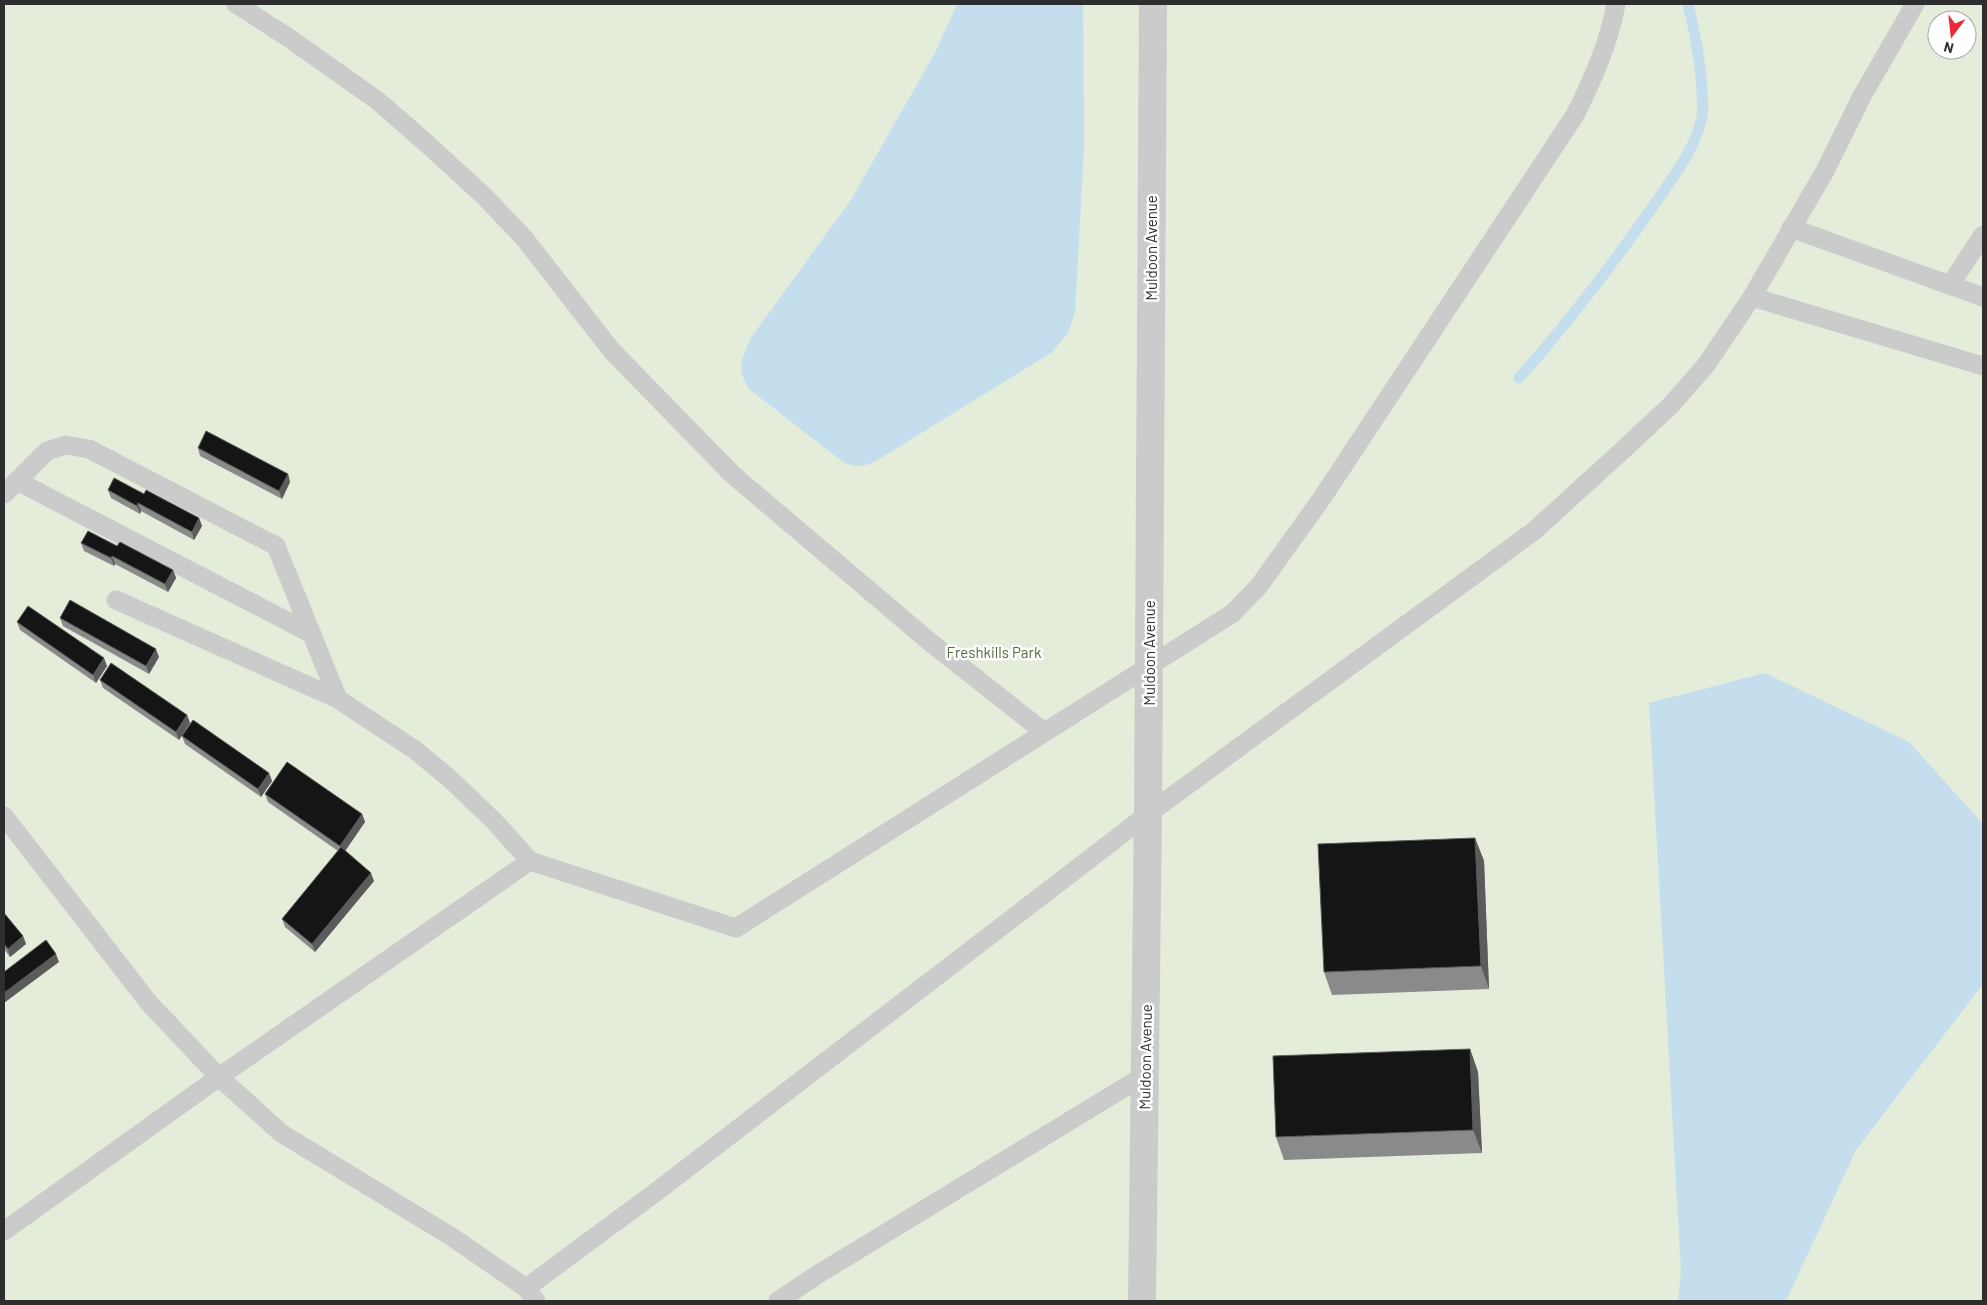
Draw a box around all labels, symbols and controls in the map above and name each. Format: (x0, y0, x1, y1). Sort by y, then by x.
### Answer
north arrow (1927, 10, 1977, 60)
text: N (1942, 39, 1955, 57)
street label: Muldoon Avenue (1142, 195, 1160, 301)
street label: Muldoon Avenue (1140, 600, 1158, 706)
park label: Freshkills Park (947, 643, 1042, 661)
street label: Muldoon Avenue (1135, 1004, 1155, 1110)

